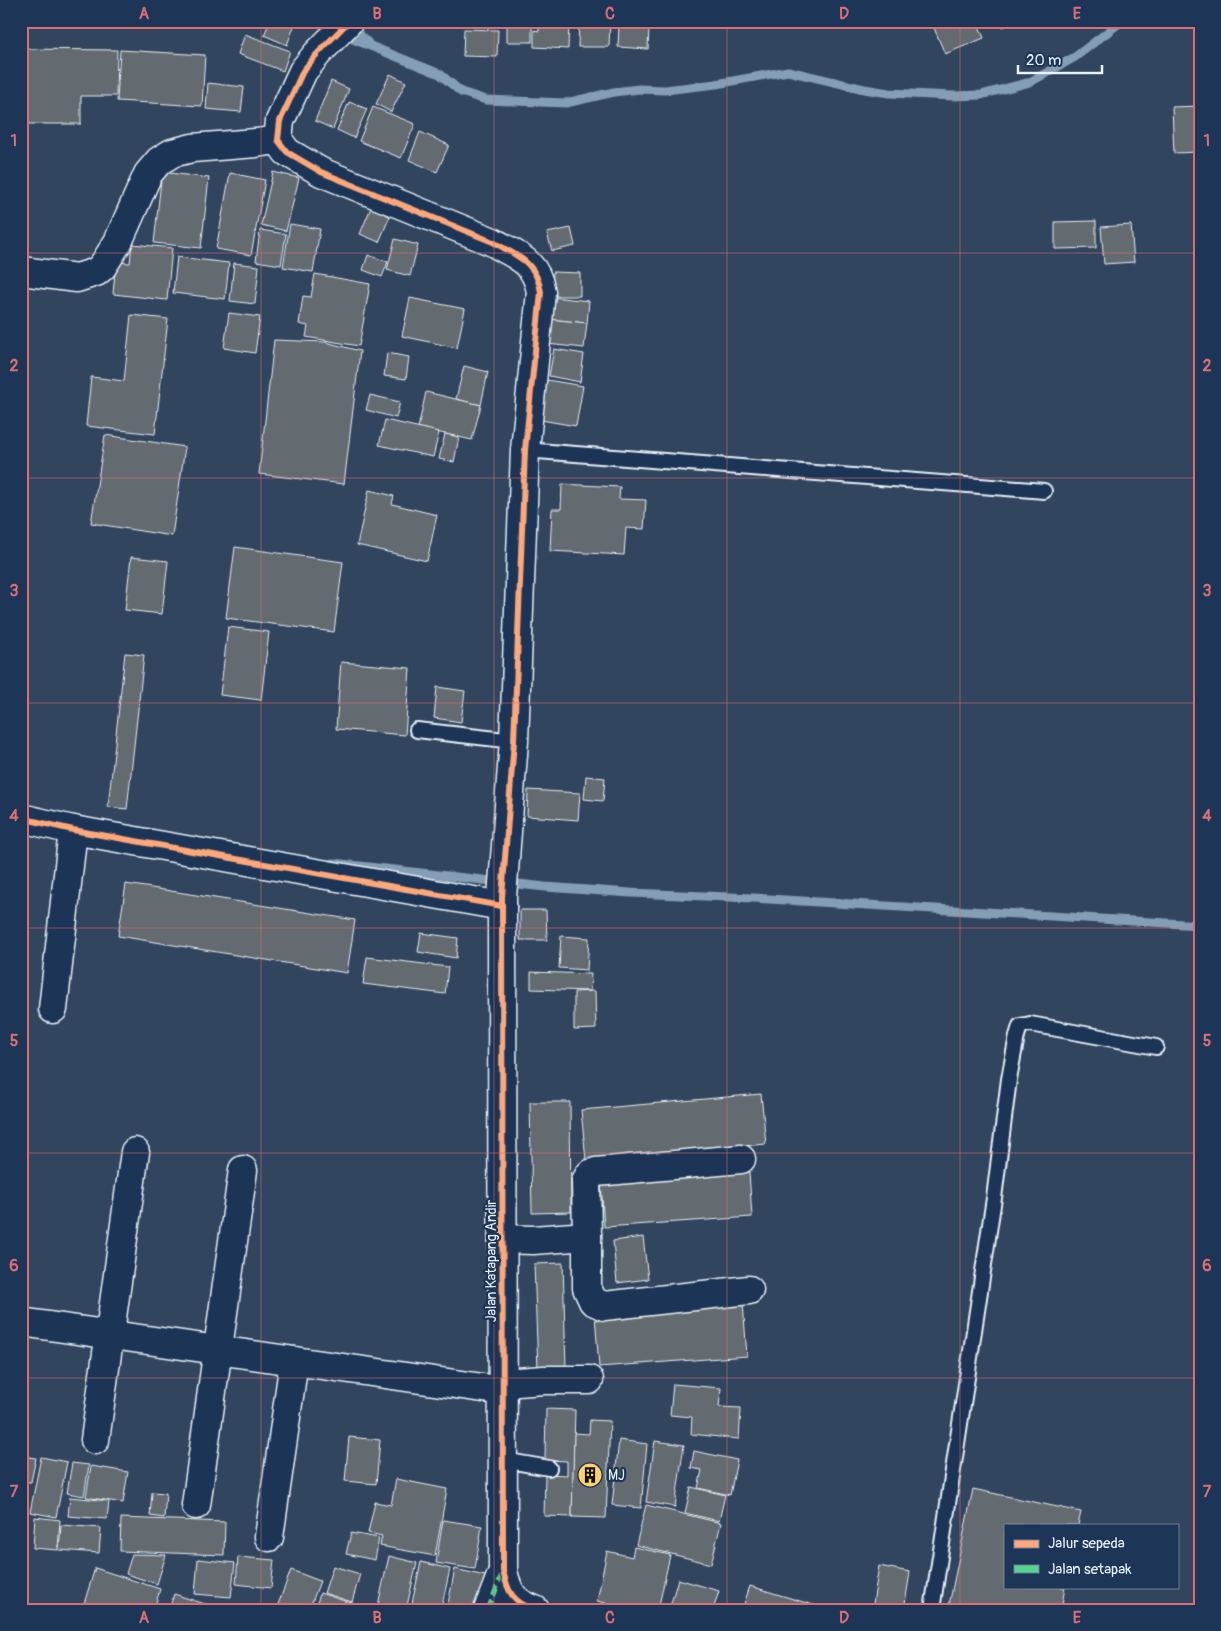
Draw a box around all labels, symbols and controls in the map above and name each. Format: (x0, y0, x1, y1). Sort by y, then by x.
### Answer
text: A (139, 4, 150, 24)
text: B (372, 4, 382, 24)
text: C (605, 4, 615, 24)
text: D (839, 4, 849, 24)
text: E (1073, 4, 1082, 24)
scale bar (1018, 42, 1102, 74)
text: 20 m (1026, 51, 1061, 70)
text: 1 (11, 131, 17, 151)
text: 1 (1204, 131, 1210, 151)
text: 2 (10, 356, 19, 376)
text: 2 (1203, 356, 1212, 376)
text: 3 (10, 581, 19, 601)
text: 3 (1203, 581, 1212, 601)
text: 4 (9, 806, 19, 826)
text: 4 (1202, 806, 1212, 826)
text: 5 (10, 1031, 19, 1051)
text: 5 (1203, 1031, 1212, 1051)
street label: Jalan Katapang Andir (483, 1200, 500, 1322)
text: 6 (9, 1256, 19, 1276)
text: 6 (1202, 1256, 1212, 1276)
building icon: MJ (577, 1462, 603, 1488)
place label: MJ (608, 1467, 625, 1484)
text: 7 (10, 1482, 19, 1502)
text: 7 (1203, 1482, 1212, 1502)
legend (1004, 1524, 1178, 1588)
text: Jalur sepeda (1048, 1534, 1125, 1553)
text: Jalan setapak (1048, 1560, 1132, 1579)
text: A (139, 1608, 150, 1628)
text: B (372, 1608, 382, 1628)
text: C (605, 1608, 615, 1628)
text: D (839, 1608, 849, 1628)
text: E (1073, 1608, 1082, 1628)

